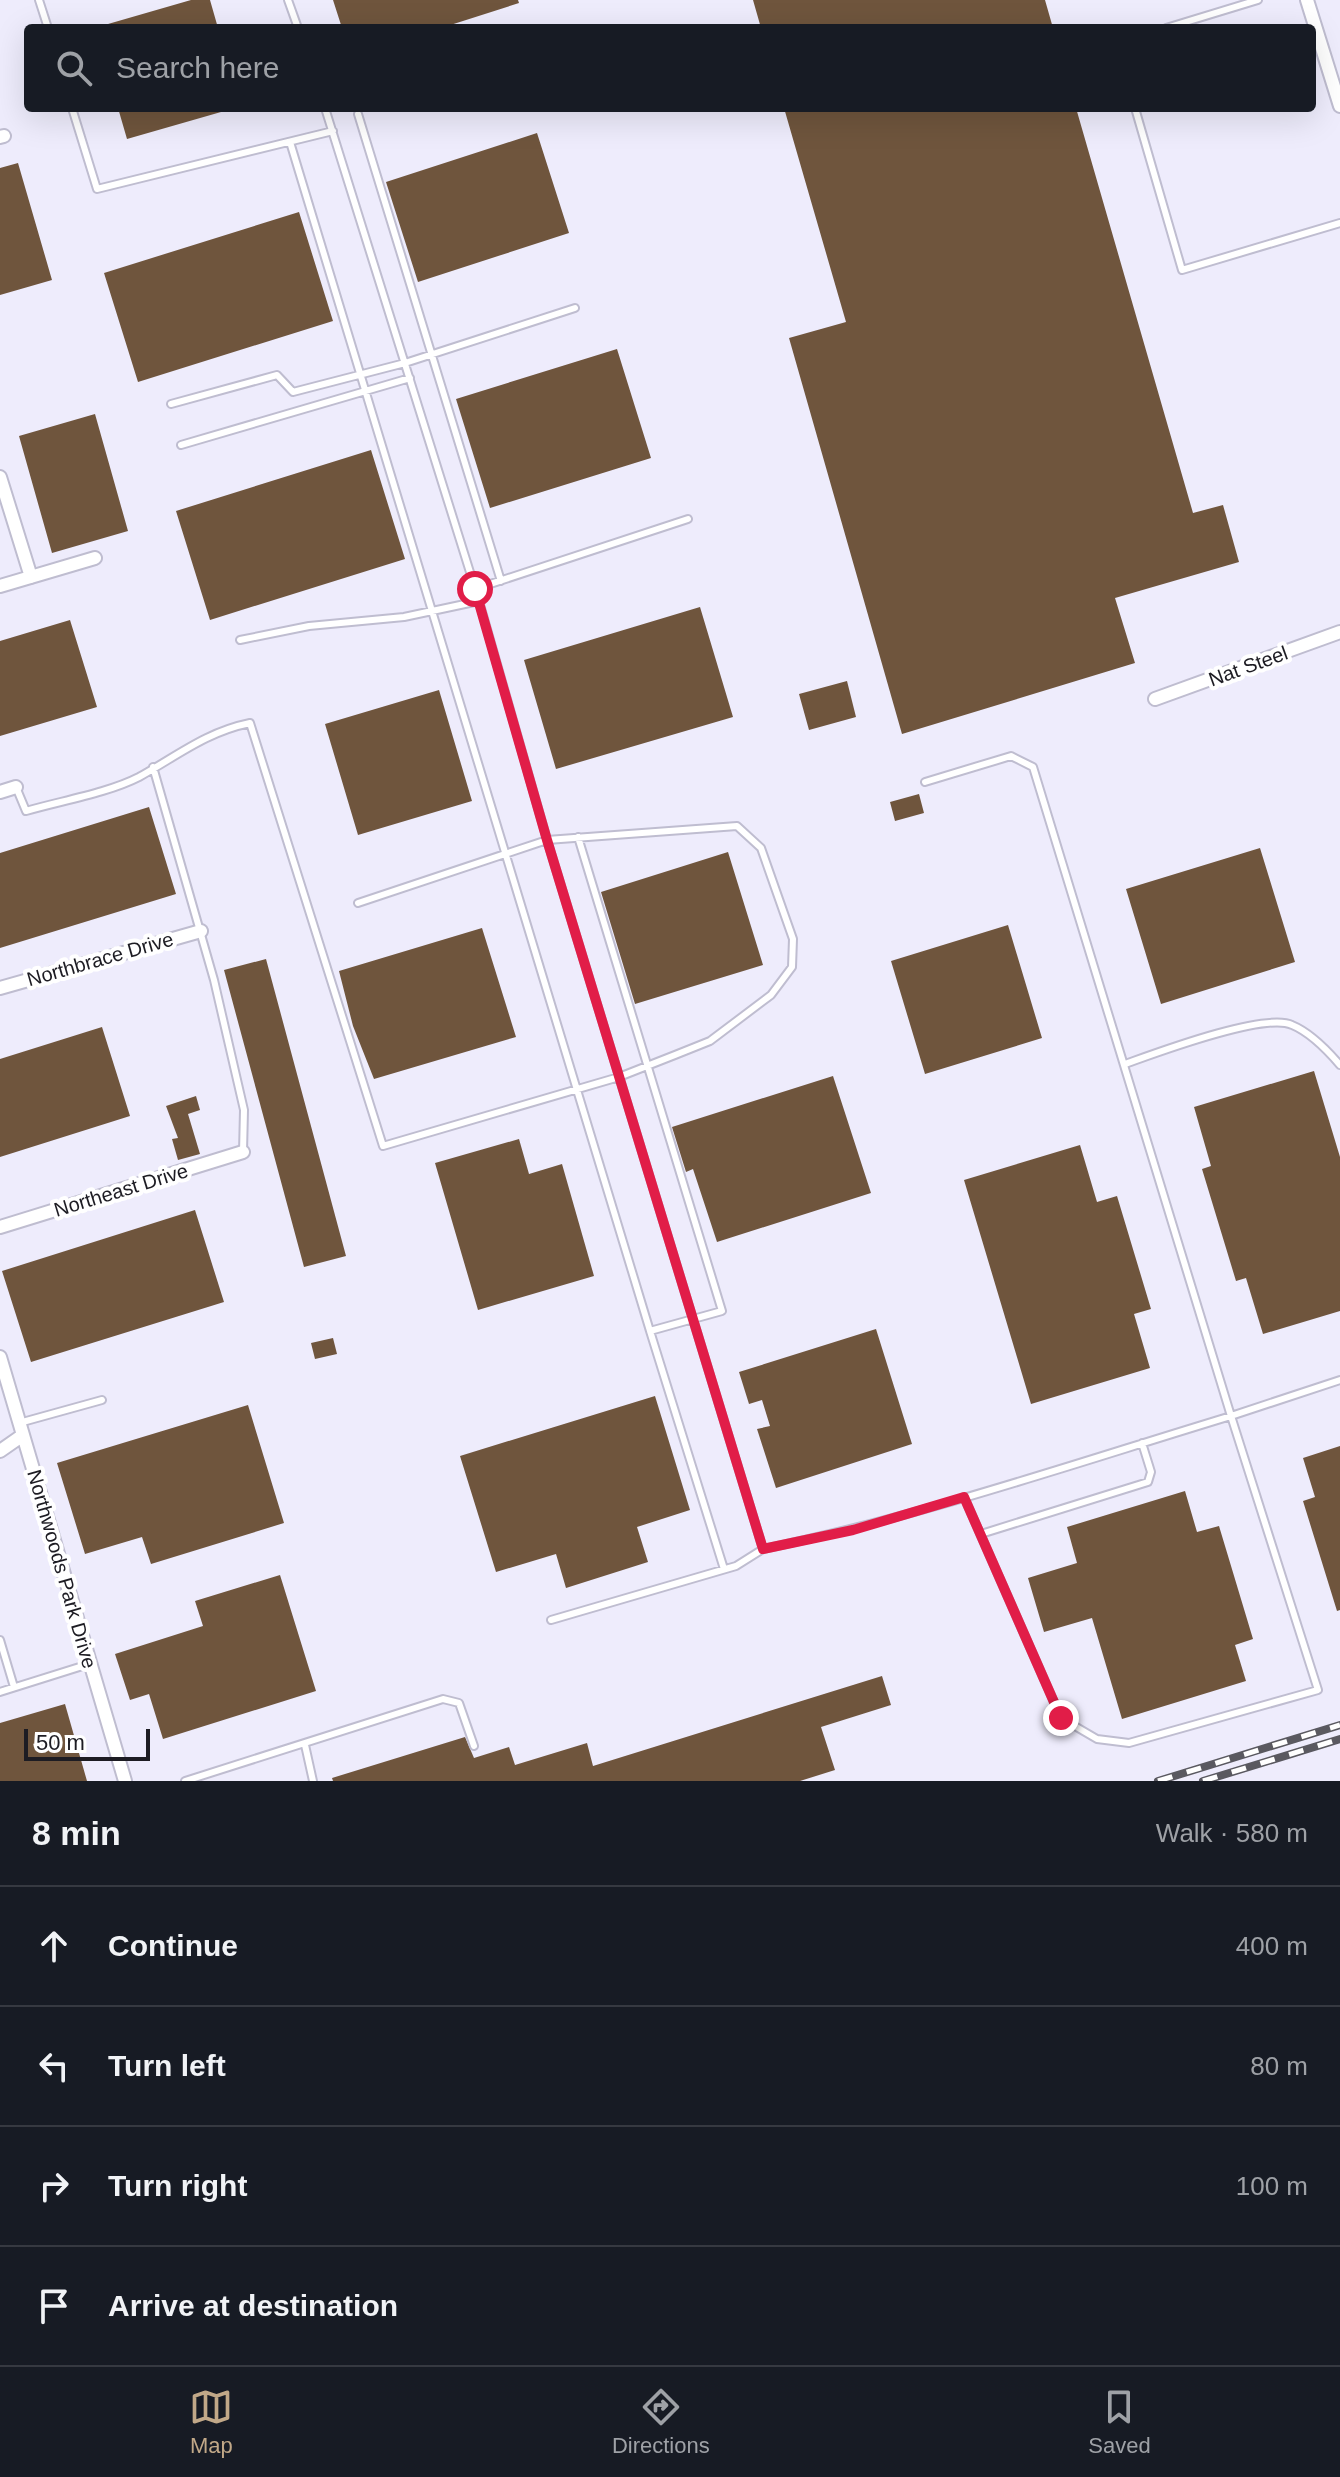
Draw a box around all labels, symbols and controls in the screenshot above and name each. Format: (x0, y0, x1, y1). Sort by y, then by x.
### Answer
search box (24, 24, 1316, 112)
icon: search (52, 46, 96, 90)
text: Search here (116, 51, 279, 84)
route start (457, 571, 493, 607)
street label: Nat Steel (1206, 642, 1290, 690)
street label: Northbrace Drive (24, 928, 176, 990)
street label: Northeast Drive (51, 1159, 191, 1221)
street label: Northwoods Park Drive (23, 1467, 101, 1671)
route end (1043, 1700, 1079, 1736)
scale bar (24, 1725, 150, 1761)
text: 50 m (36, 1730, 85, 1755)
text: 8 min (32, 1814, 121, 1852)
text: Walk · 580 m (1156, 1818, 1308, 1848)
icon: ahead (32, 1924, 76, 1968)
text: Continue (108, 1929, 238, 1962)
text: 400 m (1236, 1931, 1308, 1961)
icon: left (32, 2044, 76, 2088)
text: Turn left (108, 2049, 226, 2082)
text: 80 m (1250, 2051, 1308, 2081)
icon: right (32, 2164, 76, 2208)
text: Turn right (108, 2169, 247, 2202)
text: 100 m (1236, 2171, 1308, 2201)
icon: arrive (32, 2284, 76, 2328)
text: Arrive at destination (108, 2289, 398, 2322)
tab: Map (189, 2385, 233, 2459)
tab: Directions (612, 2385, 710, 2459)
tab: Saved (1088, 2385, 1151, 2459)

